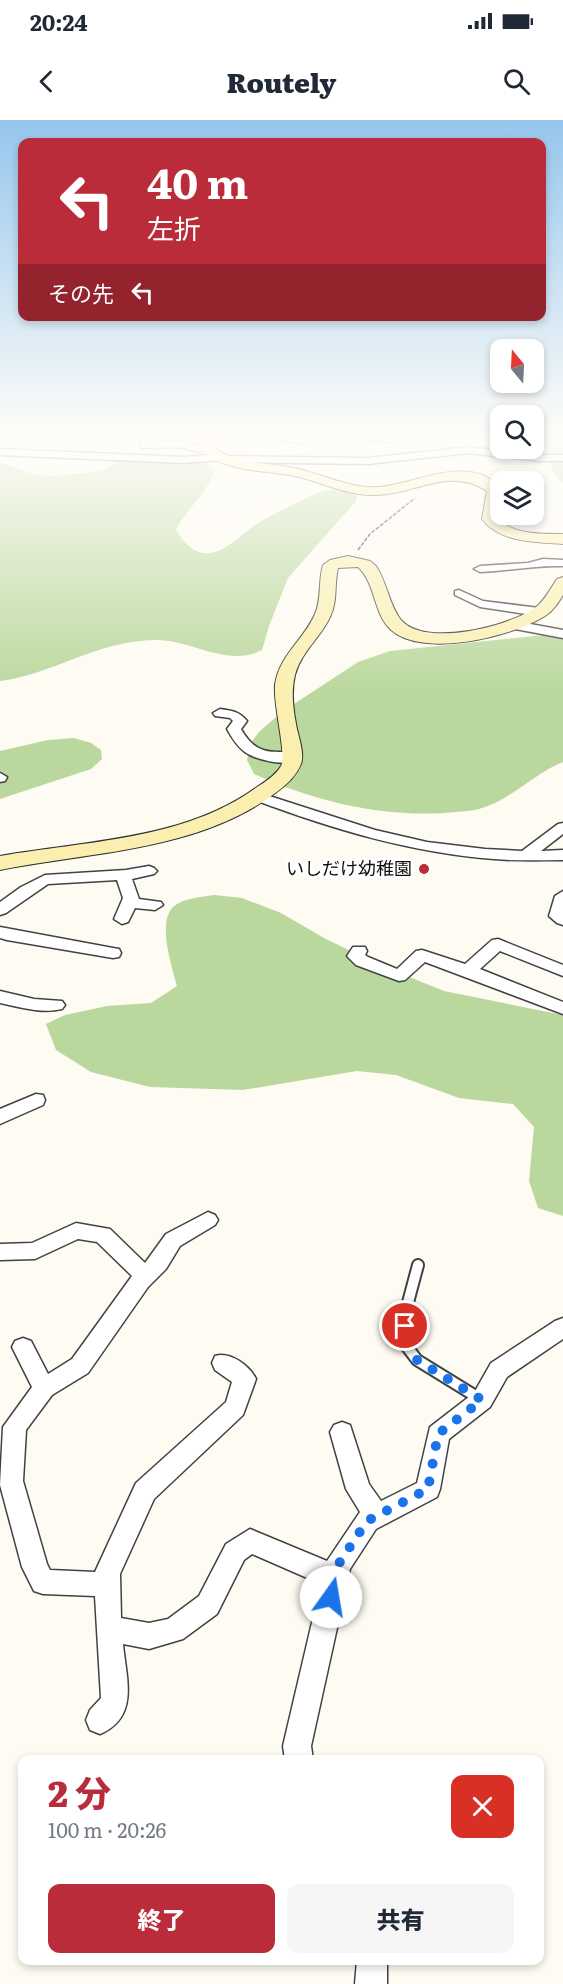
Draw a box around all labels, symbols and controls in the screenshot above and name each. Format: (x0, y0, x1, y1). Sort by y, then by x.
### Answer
text: 20:24 (30, 5, 88, 38)
text: Routely (227, 61, 336, 101)
icon: back (30, 65, 63, 98)
icon: search (500, 65, 533, 98)
text: 40 m (147, 150, 248, 212)
icon: left (48, 162, 126, 240)
text: 左折 (147, 207, 201, 247)
text: その先 (48, 276, 114, 309)
icon: left (126, 276, 159, 309)
north arrow (490, 339, 544, 393)
map controls (490, 339, 544, 525)
button: search (490, 405, 544, 459)
button: layers (490, 471, 544, 525)
place label: いしだけ幼稚園 (286, 854, 412, 881)
marker: いしだけ幼稚園 (417, 862, 431, 876)
pin (379, 1300, 430, 1351)
icon: arrive (388, 1309, 421, 1342)
position arrow (299, 1565, 363, 1629)
text: 2 分 (48, 1765, 111, 1818)
button: close (451, 1775, 514, 1838)
text: 100 m · 20:26 (48, 1814, 166, 1844)
button: 終了 (48, 1884, 275, 1953)
button: 共有 (287, 1884, 514, 1953)

